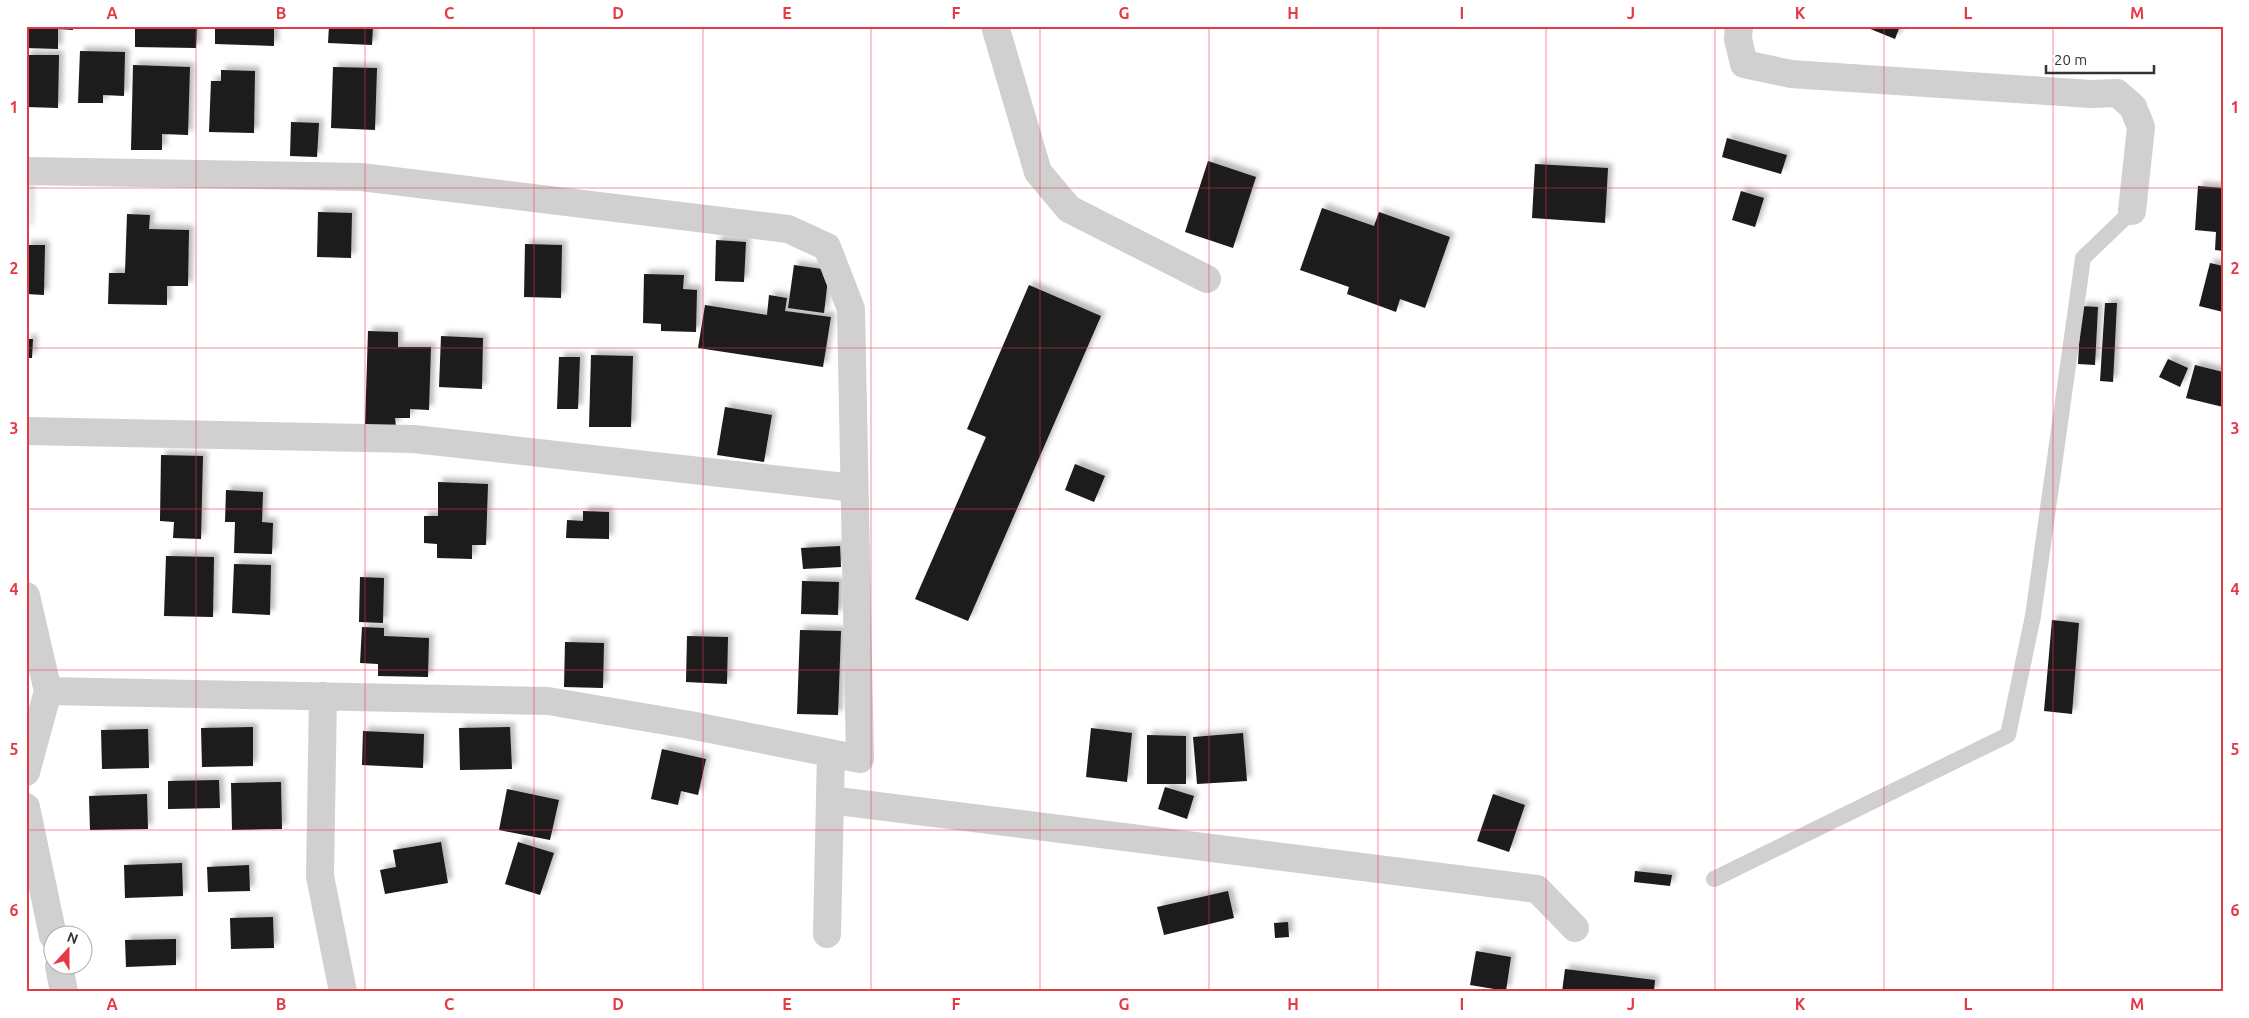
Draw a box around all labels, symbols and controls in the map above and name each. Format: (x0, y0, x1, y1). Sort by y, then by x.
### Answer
text: A (106, 4, 118, 22)
text: B (276, 4, 286, 22)
text: C (444, 4, 454, 22)
text: D (612, 4, 624, 22)
text: E (782, 4, 792, 22)
text: F (952, 4, 961, 22)
text: G (1118, 4, 1130, 22)
text: H (1287, 4, 1299, 22)
text: I (1460, 4, 1464, 22)
text: J (1627, 4, 1635, 22)
text: K (1795, 4, 1806, 22)
text: L (1964, 4, 1973, 22)
text: M (2130, 4, 2144, 22)
scale bar (2046, 42, 2154, 74)
text: 20 m (2054, 51, 2087, 68)
text: 1 (9, 98, 19, 116)
text: 1 (2230, 98, 2240, 116)
text: 2 (9, 259, 19, 277)
text: 2 (2230, 259, 2240, 277)
text: 3 (9, 419, 19, 437)
text: 3 (2230, 419, 2240, 437)
text: 4 (9, 580, 19, 598)
text: 4 (2230, 580, 2240, 598)
text: 5 (9, 740, 19, 758)
text: 5 (2230, 740, 2240, 758)
text: 6 (9, 901, 19, 919)
text: 6 (2230, 901, 2240, 919)
north arrow (42, 926, 92, 976)
text: N (65, 929, 80, 947)
text: A (106, 995, 118, 1013)
text: B (276, 995, 286, 1013)
text: C (444, 995, 454, 1013)
text: D (612, 995, 624, 1013)
text: E (782, 995, 792, 1013)
text: F (952, 995, 961, 1013)
text: G (1118, 995, 1130, 1013)
text: H (1287, 995, 1299, 1013)
text: I (1460, 995, 1464, 1013)
text: J (1627, 995, 1635, 1013)
text: K (1795, 995, 1806, 1013)
text: L (1964, 995, 1973, 1013)
text: M (2130, 995, 2144, 1013)

